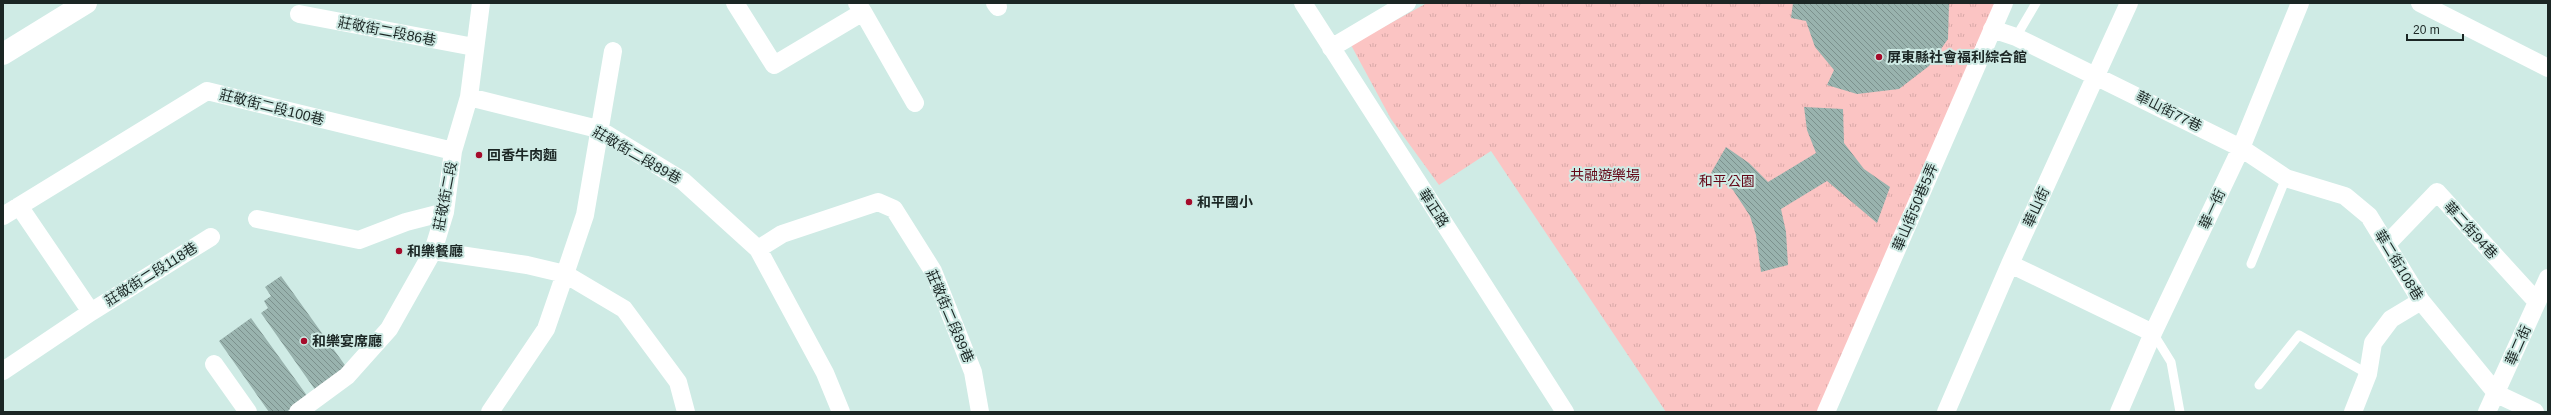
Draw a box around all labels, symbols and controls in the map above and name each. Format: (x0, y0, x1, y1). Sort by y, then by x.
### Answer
street label: 莊敬街二段86巷 (337, 14, 437, 48)
scale bar (2407, 16, 2463, 42)
text: 20 m (2413, 23, 2440, 37)
place label: 屏東縣社會福利綜合館 (1887, 49, 2027, 65)
marker: 屏東縣社會福利綜合館 (1874, 52, 1884, 62)
street label: 莊敬街二段100巷 (218, 86, 326, 128)
street label: 華山街77巷 (2133, 88, 2205, 134)
street label: 莊敬街二段89巷 (590, 123, 684, 187)
place label: 回香牛肉麵 (487, 147, 557, 163)
marker: 回香牛肉麵 (474, 150, 484, 160)
street label: 莊敬街二段 (430, 160, 460, 232)
street label: 華山街50巷5弄 (1889, 161, 1941, 253)
park label: 共融遊樂場 (1570, 167, 1640, 183)
park label: 和平公園 (1699, 173, 1755, 189)
street label: 華山街 (2020, 185, 2052, 229)
street label: 華正路 (1416, 186, 1452, 230)
street label: 華一街 (2196, 187, 2228, 231)
place label: 和平國小 (1197, 194, 1253, 210)
marker: 和平國小 (1184, 197, 1194, 207)
street label: 華二街94巷 (2441, 198, 2501, 262)
street label: 華二街108巷 (2372, 227, 2426, 303)
street label: 莊敬街二段118巷 (102, 239, 200, 309)
place label: 和樂餐廳 (407, 243, 463, 259)
marker: 和樂餐廳 (394, 246, 404, 256)
street label: 莊敬街二段89巷 (923, 267, 977, 365)
street label: 華二街 (2502, 323, 2534, 367)
place label: 和樂宴席廳 (312, 333, 382, 349)
marker: 和樂宴席廳 (299, 336, 309, 346)

